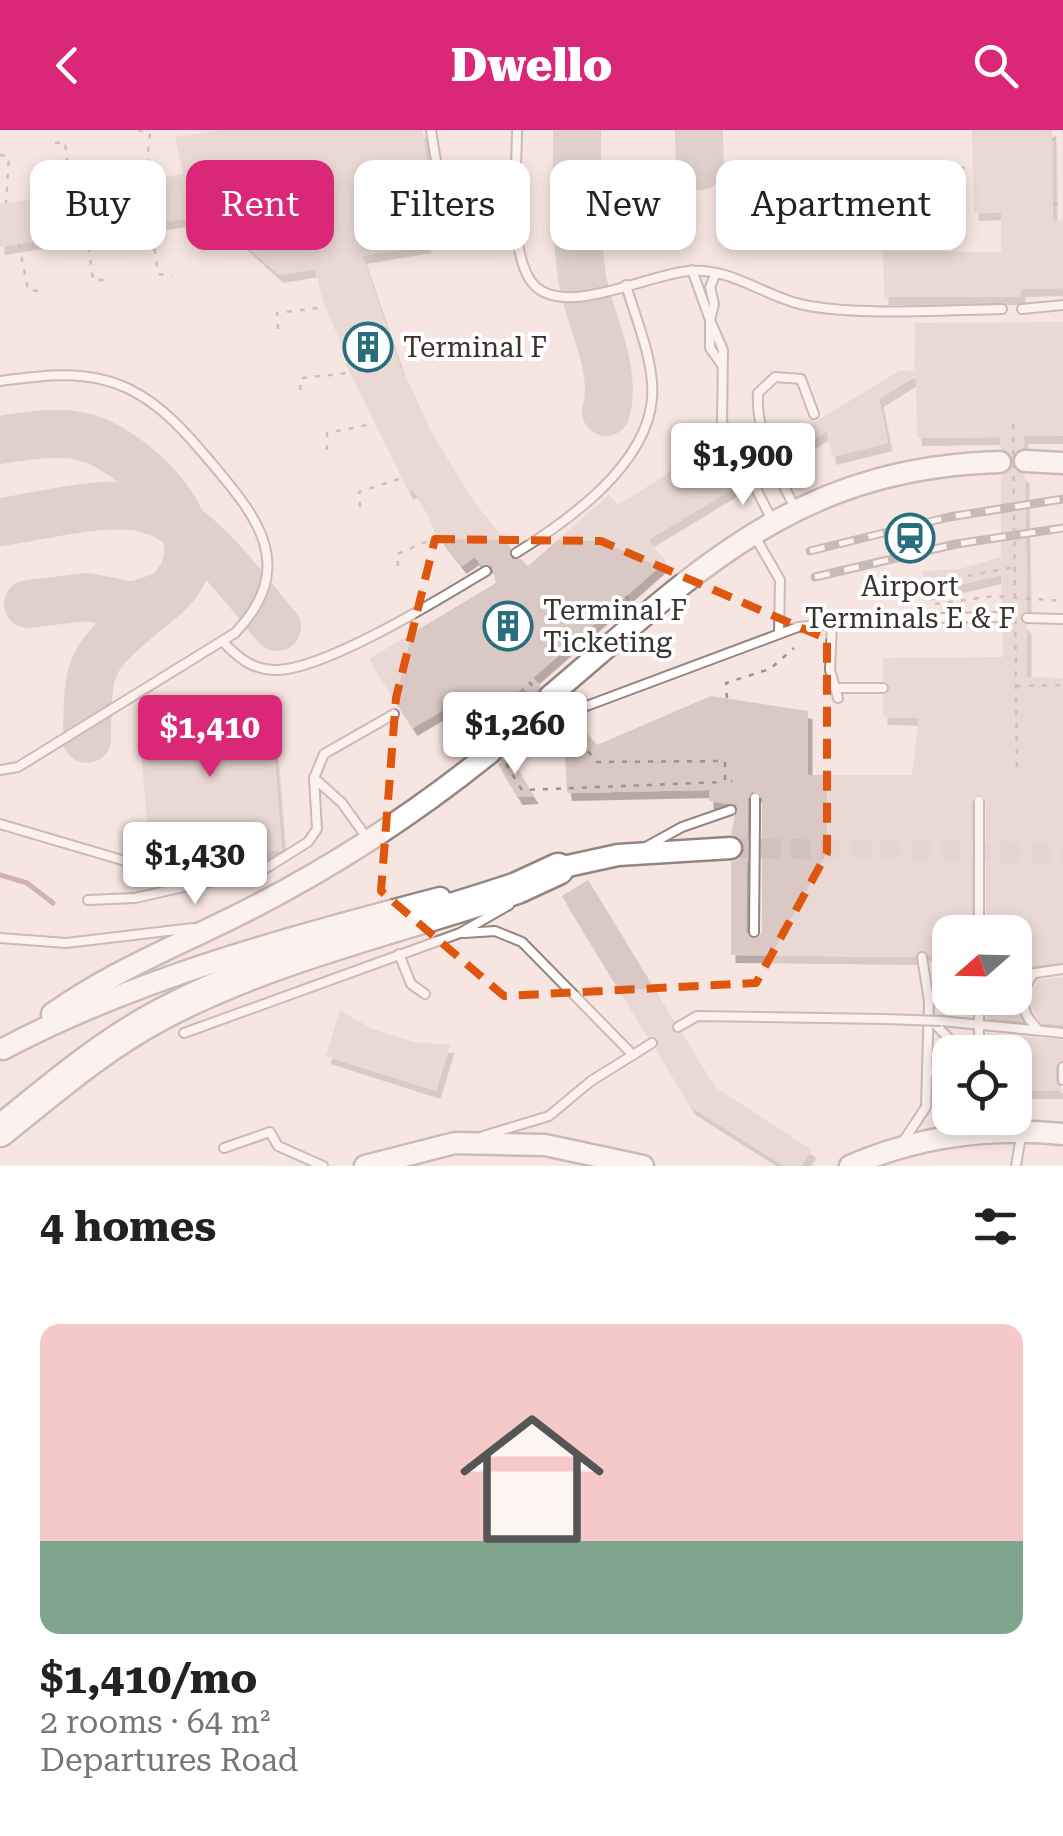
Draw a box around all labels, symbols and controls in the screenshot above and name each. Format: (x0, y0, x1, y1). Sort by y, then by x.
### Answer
icon: back (40, 38, 95, 93)
icon: search (968, 38, 1023, 93)
text: Dwello (451, 39, 612, 92)
chip: Buy (30, 160, 166, 250)
chip: Rent (186, 160, 334, 250)
chip: Filters (354, 160, 530, 250)
chip: New (550, 160, 696, 250)
chip: Apartment (716, 160, 966, 250)
building icon: Terminal F (342, 321, 394, 373)
place label: Terminal F (403, 331, 547, 364)
pin: $1,900 (662, 423, 824, 508)
text: $1,900 (693, 436, 793, 474)
station icon: Airport Terminals E & F (884, 512, 936, 564)
place label: Airport Terminals E & F (805, 570, 1015, 635)
place label: Terminal F Ticketing (543, 594, 687, 659)
building icon: Terminal F Ticketing (482, 600, 534, 652)
pin: $1,260 (434, 692, 596, 777)
pin: $1,410 (129, 695, 291, 780)
text: $1,260 (465, 705, 565, 743)
text: $1,410 (160, 708, 260, 746)
pin: $1,430 (114, 822, 276, 907)
text: $1,430 (145, 835, 245, 873)
north arrow (932, 915, 1032, 1015)
map controls (932, 915, 1032, 1135)
button: locate (932, 1035, 1032, 1135)
icon: filters (968, 1199, 1023, 1254)
text: 4 homes (40, 1202, 216, 1251)
icon: home (442, 1389, 622, 1569)
text: $1,410/mo (40, 1654, 257, 1703)
text: 2 rooms · 64 m² (40, 1703, 270, 1741)
text: Departures Road (40, 1741, 298, 1779)

